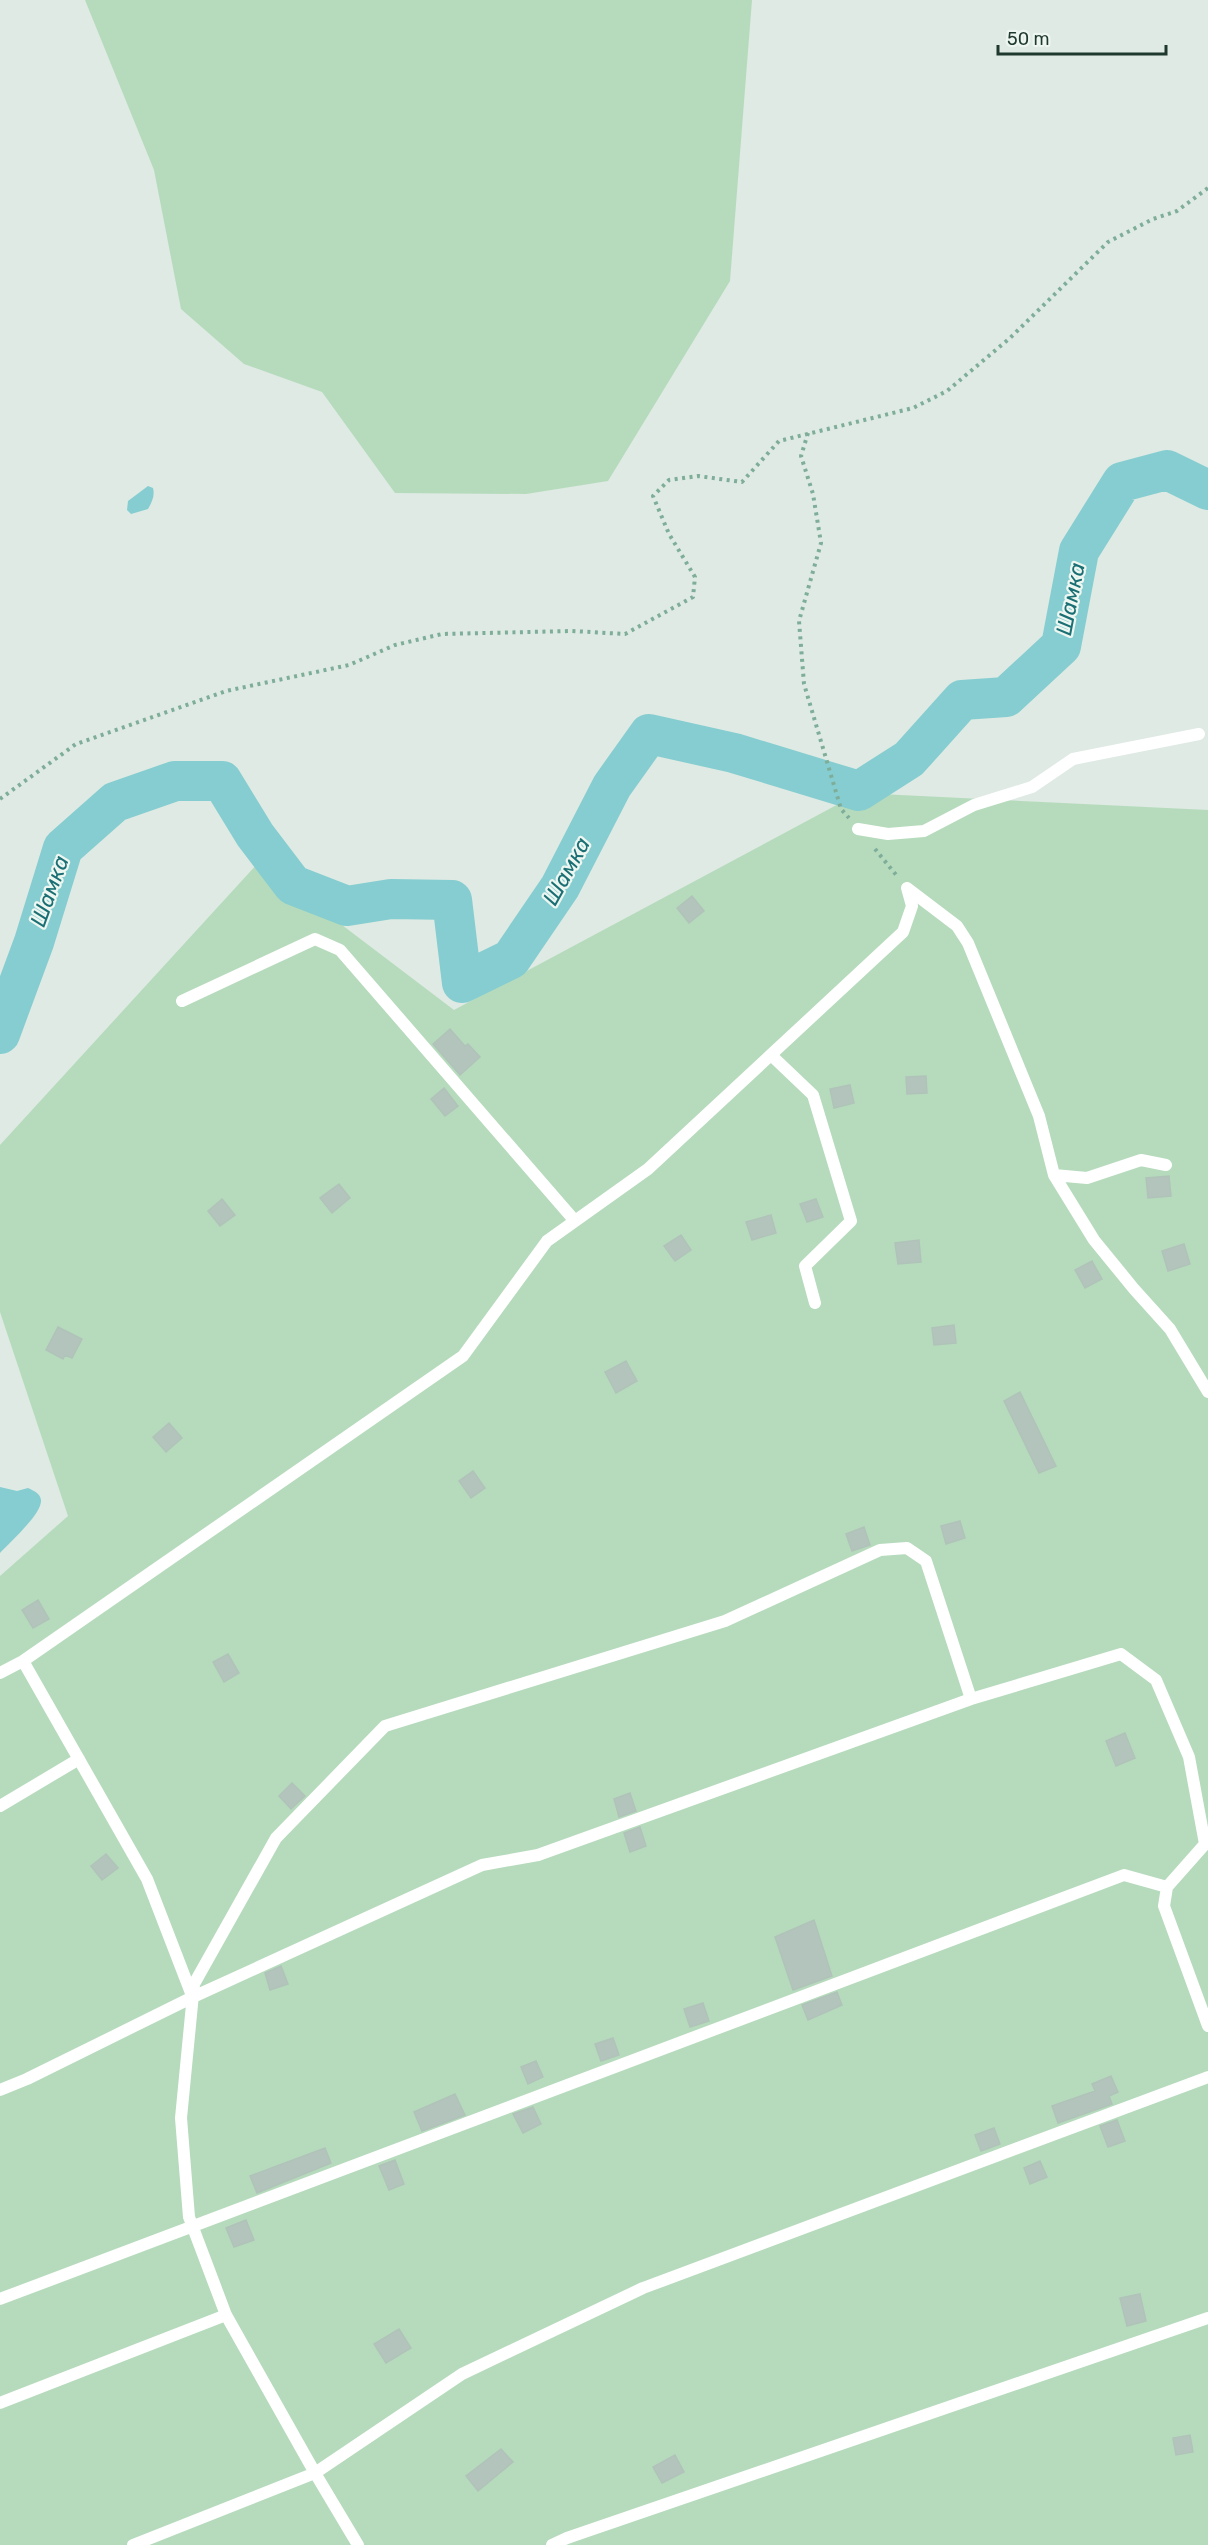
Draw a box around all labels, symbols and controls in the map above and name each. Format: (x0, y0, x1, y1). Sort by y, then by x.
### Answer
scale bar (998, 18, 1166, 56)
text: 50 m (1007, 28, 1050, 50)
water label: Шамка (1050, 560, 1091, 638)
water label: Шамка (537, 832, 596, 910)
water label: Шамка (24, 852, 75, 930)

